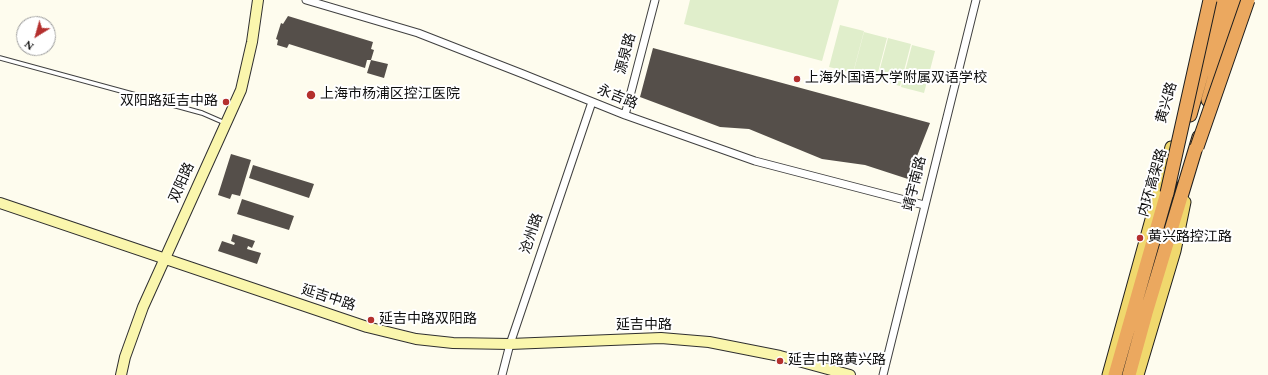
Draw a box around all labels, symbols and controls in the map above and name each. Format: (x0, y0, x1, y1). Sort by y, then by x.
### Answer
north arrow (16, 16, 56, 56)
street label: 源泉路 (613, 32, 641, 76)
text: N (20, 36, 38, 55)
place label: 上海外国语大学附属双语学校 (805, 71, 987, 87)
marker: 上海外国语大学附属双语学校 (792, 74, 802, 84)
street label: 黄兴路 (1154, 80, 1182, 126)
street label: 永吉路 (594, 82, 640, 114)
place label: 上海市杨浦区控江医院 (320, 87, 460, 103)
marker: 上海市杨浦区控江医院 (305, 89, 317, 101)
place label: 双阳路延吉中路 (120, 94, 218, 110)
marker: 双阳路延吉中路 (221, 97, 231, 107)
street label: 内环高架路 (1136, 147, 1172, 219)
street label: 靖宇南路 (901, 155, 931, 213)
street label: 双阳路 (167, 160, 199, 206)
street label: 沧州路 (518, 211, 548, 257)
place label: 黄兴路控江路 (1148, 230, 1232, 246)
marker: 黄兴路控江路 (1135, 233, 1145, 243)
street label: 延吉中路 (299, 282, 357, 316)
place label: 延吉中路双阳路 (379, 312, 477, 328)
marker: 延吉中路双阳路 (366, 315, 376, 325)
street label: 延吉中路 (616, 318, 672, 334)
place label: 延吉中路黄兴路 (788, 353, 886, 369)
marker: 延吉中路黄兴路 (775, 356, 785, 366)

